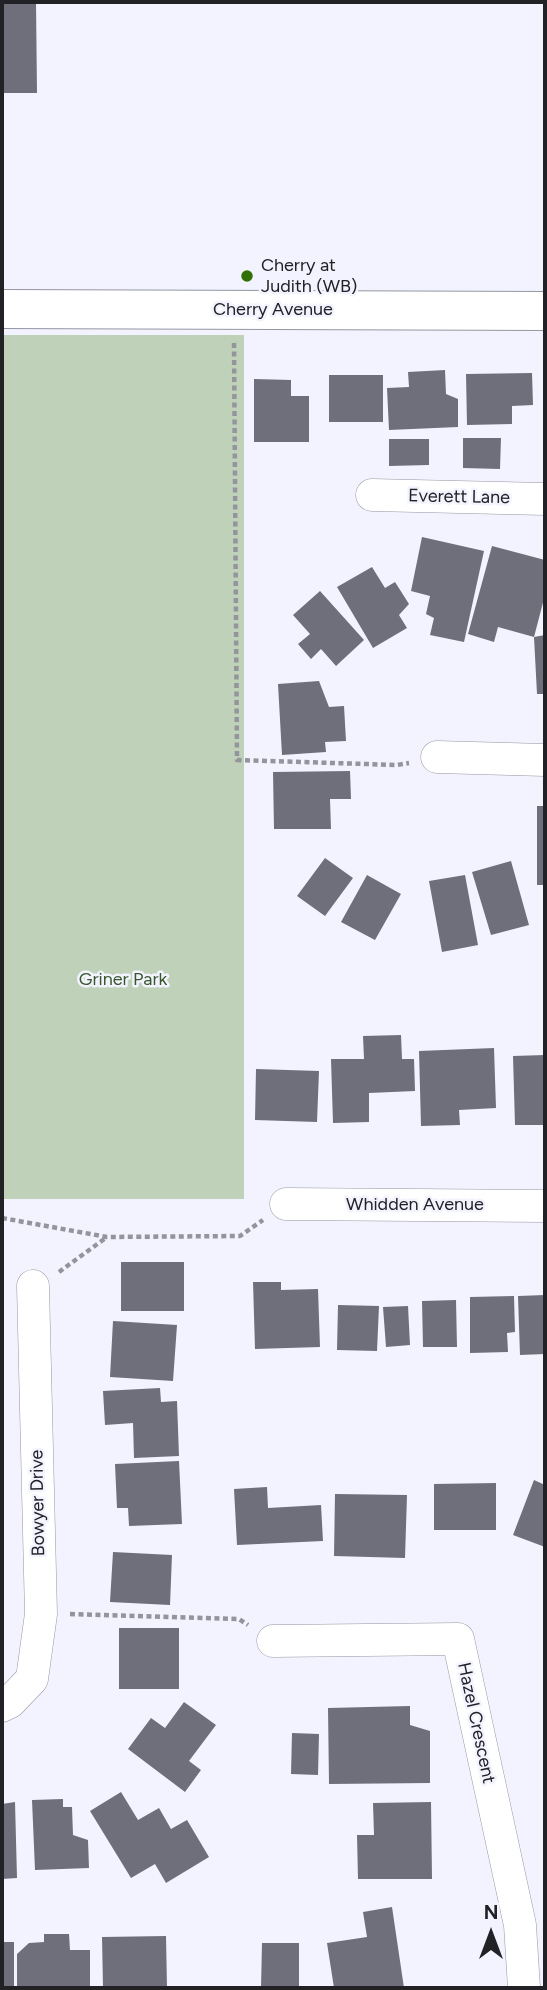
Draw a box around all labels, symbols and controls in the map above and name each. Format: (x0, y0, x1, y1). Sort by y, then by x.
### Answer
place label: Cherry at Judith (WB) (261, 255, 357, 298)
marker: Cherry at Judith (WB) (239, 268, 255, 284)
street label: Cherry Avenue (213, 299, 333, 321)
street label: Everett Lane (408, 485, 510, 509)
park label: Griner Park (79, 969, 167, 991)
street label: Whidden Avenue (346, 1194, 484, 1216)
street label: Bowyer Drive (26, 1450, 50, 1556)
street label: Hazel Crescent (453, 1660, 499, 1786)
north arrow (456, 1899, 526, 1969)
text: N (484, 1901, 498, 1924)

